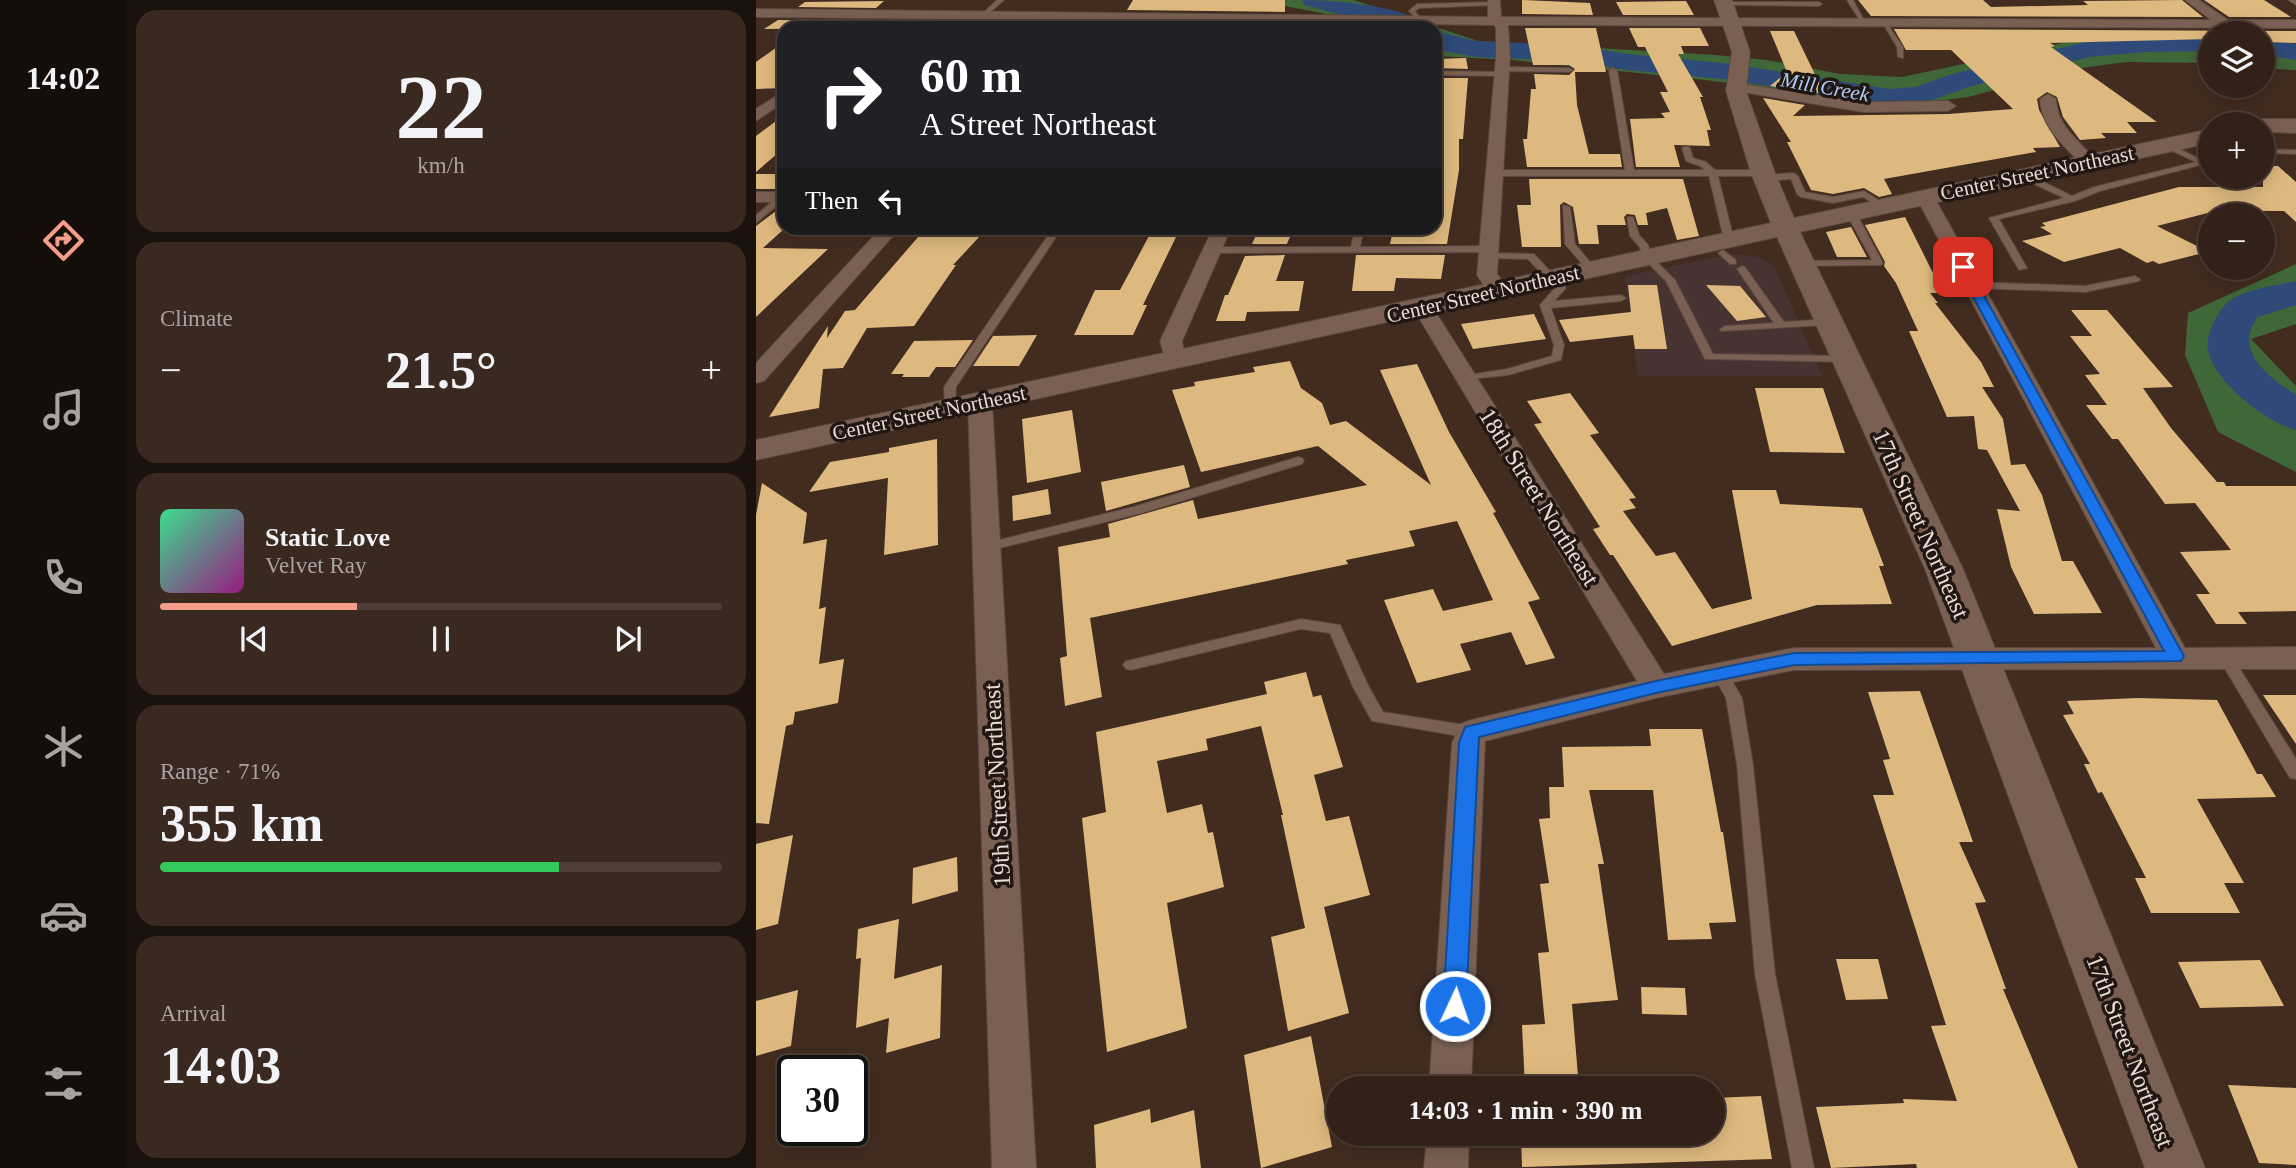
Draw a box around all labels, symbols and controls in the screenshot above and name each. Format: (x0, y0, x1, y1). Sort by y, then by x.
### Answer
map controls (2198, 21, 2275, 280)
button: layers (2198, 21, 2275, 98)
text: 60 m (920, 48, 1022, 103)
icon: right (805, 49, 896, 140)
text: 22 (396, 57, 487, 158)
text: 14:02 (26, 60, 100, 96)
water label: Mill Creek (1778, 67, 1872, 107)
text: A Street Northeast (920, 106, 1156, 142)
button: + (2198, 112, 2275, 189)
street label: Center Street Northeast (1938, 141, 2136, 205)
text: km/h (417, 153, 465, 178)
icon: left (872, 182, 910, 220)
text: Then (805, 186, 858, 215)
button: − (2198, 203, 2275, 280)
icon: directions (39, 216, 88, 265)
pin (1933, 237, 1993, 297)
icon: arrive (1944, 248, 1982, 286)
street label: Center Street Northeast (1384, 260, 1582, 328)
text: Climate (160, 306, 233, 331)
text: 21.5° (385, 342, 497, 399)
text: − (160, 349, 181, 391)
text: + (701, 349, 722, 391)
street label: Center Street Northeast (830, 381, 1028, 445)
icon: music (39, 385, 88, 434)
street label: 18th Street Northeast (1474, 404, 1604, 591)
street label: 17th Street Northeast (1868, 426, 1974, 623)
text: Static Love (265, 523, 390, 552)
icon: phone (39, 553, 88, 602)
text: Velvet Ray (265, 553, 367, 578)
icon: previous (235, 620, 273, 658)
icon: pause (422, 620, 460, 658)
icon: next (609, 620, 647, 658)
street label: 19th Street Northeast (979, 682, 1015, 888)
icon: climate (39, 722, 88, 771)
text: Range · 71% (160, 759, 280, 784)
text: 355 km (160, 795, 323, 852)
icon: car (39, 891, 88, 940)
street label: 17th Street Northeast (2081, 951, 2179, 1151)
position arrow (1418, 969, 1492, 1043)
text: Arrival (160, 1001, 226, 1026)
text: 14:03 (160, 1037, 281, 1094)
speed limit sign: 30 (777, 1055, 868, 1146)
icon: filters (39, 1059, 88, 1108)
text: 14:03 · 1 min · 390 m (1409, 1096, 1643, 1125)

